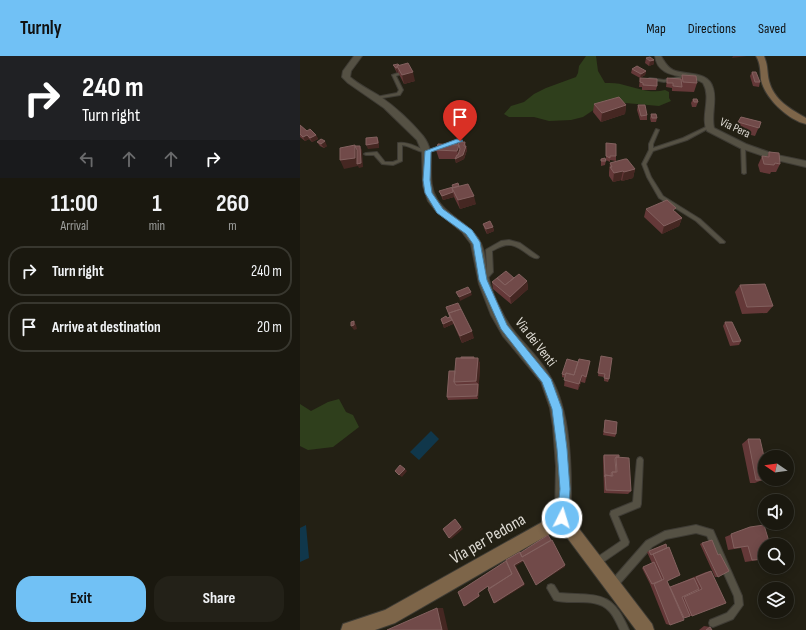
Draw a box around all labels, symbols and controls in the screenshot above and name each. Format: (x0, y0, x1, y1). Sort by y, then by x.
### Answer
text: Turnly (20, 17, 62, 40)
text: Map (646, 20, 666, 37)
text: Directions (688, 20, 736, 37)
text: Saved (758, 20, 786, 37)
text: 240 m (82, 71, 143, 104)
icon: right (16, 72, 68, 124)
pin (443, 100, 477, 141)
text: Turn right (82, 105, 140, 126)
icon: arrive (449, 106, 471, 128)
street label: Via Pera (717, 114, 753, 142)
icon: left (76, 148, 98, 170)
icon: ahead (118, 148, 140, 170)
icon: ahead (160, 148, 182, 170)
icon: right (202, 148, 224, 170)
text: 11:00 (51, 189, 98, 218)
text: 1 (152, 189, 162, 218)
text: 260 (216, 189, 249, 218)
text: Arrival (60, 218, 88, 234)
text: min (149, 218, 165, 234)
text: m (228, 218, 237, 234)
icon: right (18, 260, 40, 282)
text: Turn right (52, 262, 104, 281)
text: 240 m (251, 262, 282, 281)
street label: Via dei Venti (512, 314, 560, 370)
icon: arrive (18, 316, 40, 338)
text: Arrive at destination (52, 318, 161, 337)
text: 20 m (257, 318, 282, 337)
north arrow (758, 450, 794, 486)
map controls (758, 450, 794, 618)
button: sound (758, 494, 794, 530)
position arrow (541, 497, 583, 539)
street label: Via per Pedona (447, 509, 529, 569)
button: search (758, 538, 794, 574)
button: Exit (16, 576, 146, 622)
button: Share (154, 576, 284, 622)
button: layers (758, 582, 794, 618)

